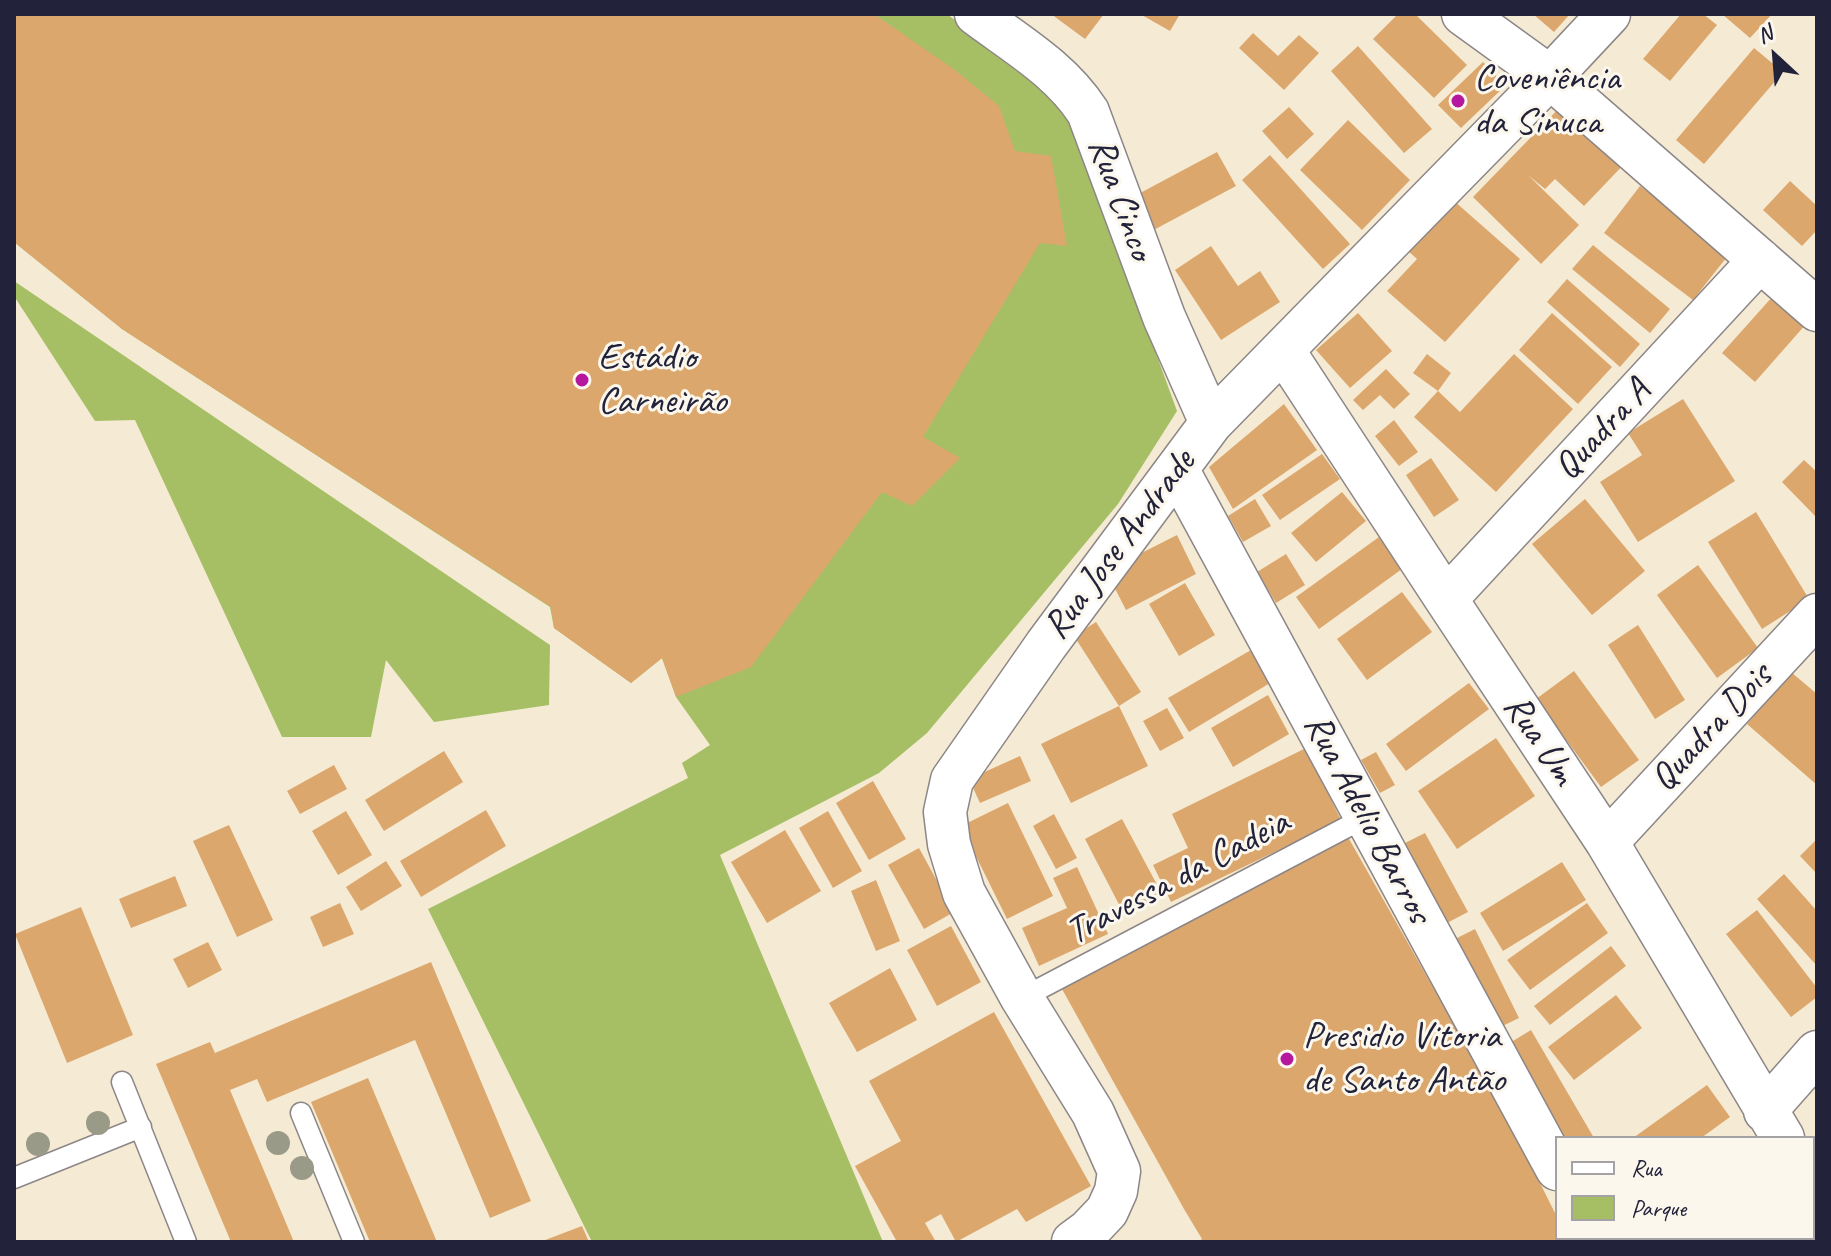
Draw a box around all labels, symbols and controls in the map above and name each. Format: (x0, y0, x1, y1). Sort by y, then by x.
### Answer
north arrow (1735, 16, 1815, 96)
text: N (1752, 19, 1777, 50)
place label: Coveniência da Sinuca (1474, 56, 1620, 146)
marker: Coveniência da Sinuca (1449, 92, 1467, 110)
street label: Rua Cinco (1077, 132, 1163, 266)
place label: Estádio Carneirão (598, 335, 726, 424)
street label: Quadra A (1545, 370, 1661, 490)
marker: Estádio Carneirão (573, 371, 591, 389)
street label: Rua Jose Andrade (1034, 441, 1206, 649)
street label: Quadra Dois (1642, 655, 1782, 801)
street label: Rua Um (1493, 686, 1585, 794)
street label: Rua Adelio Barros (1293, 707, 1441, 931)
street label: Travessa da Cadeia (1059, 800, 1297, 956)
place label: Presidio Vitoria de Santo Antão (1303, 1014, 1505, 1104)
marker: Presidio Vitoria de Santo Antão (1278, 1050, 1296, 1068)
legend (1555, 1136, 1815, 1240)
text: Rua (1631, 1153, 1662, 1183)
text: Parque (1631, 1193, 1686, 1223)

